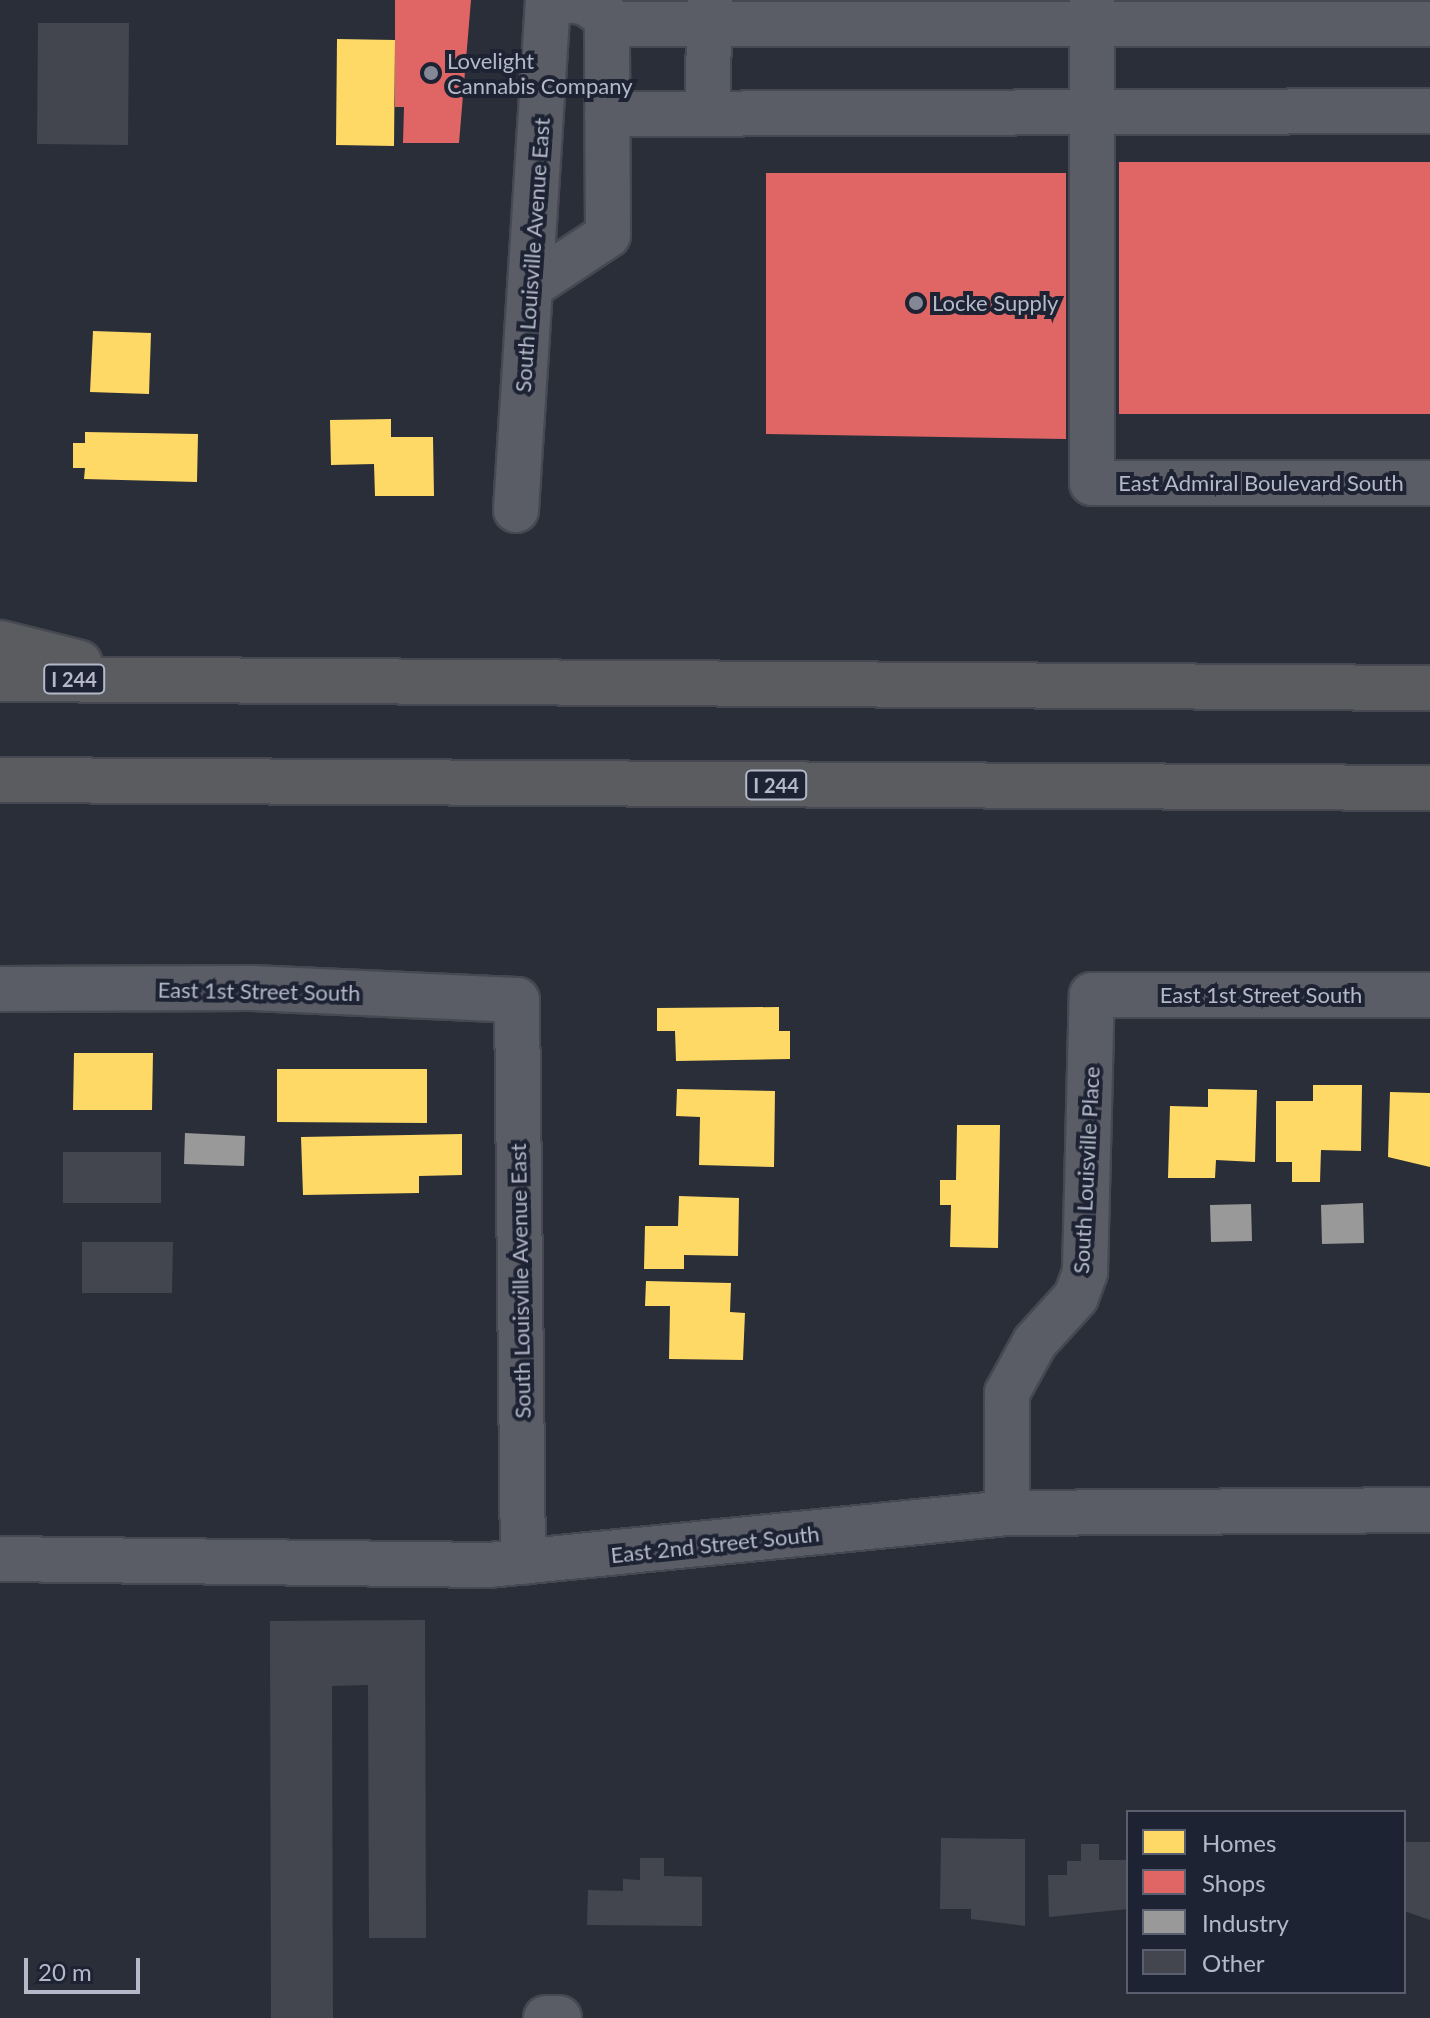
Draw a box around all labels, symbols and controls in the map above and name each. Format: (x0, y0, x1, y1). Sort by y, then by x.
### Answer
place label: Lovelight Cannabis Company (447, 47, 633, 98)
marker: Lovelight Cannabis Company (422, 64, 440, 82)
street label: South Louisville Avenue East (509, 116, 555, 394)
place label: Locke Supply (932, 290, 1058, 316)
marker: Locke Supply (907, 294, 925, 312)
street label: East Admiral Boulevard South (1118, 470, 1404, 496)
road number: I 244 (42, 663, 106, 695)
road number: I 244 (744, 769, 808, 801)
street label: East 1st Street South (157, 976, 361, 1006)
street label: East 1st Street South (1160, 982, 1362, 1008)
street label: South Louisville Place (1067, 1066, 1105, 1274)
street label: South Louisville Avenue East (504, 1143, 536, 1419)
street label: East 2nd Street South (609, 1520, 821, 1568)
legend (1126, 1810, 1406, 1994)
text: Homes (1202, 1828, 1276, 1857)
text: Shops (1202, 1868, 1266, 1897)
text: Industry (1202, 1908, 1289, 1937)
scale bar (28, 1942, 144, 1992)
text: Other (1202, 1948, 1265, 1977)
text: 20 m (38, 1957, 92, 1986)

